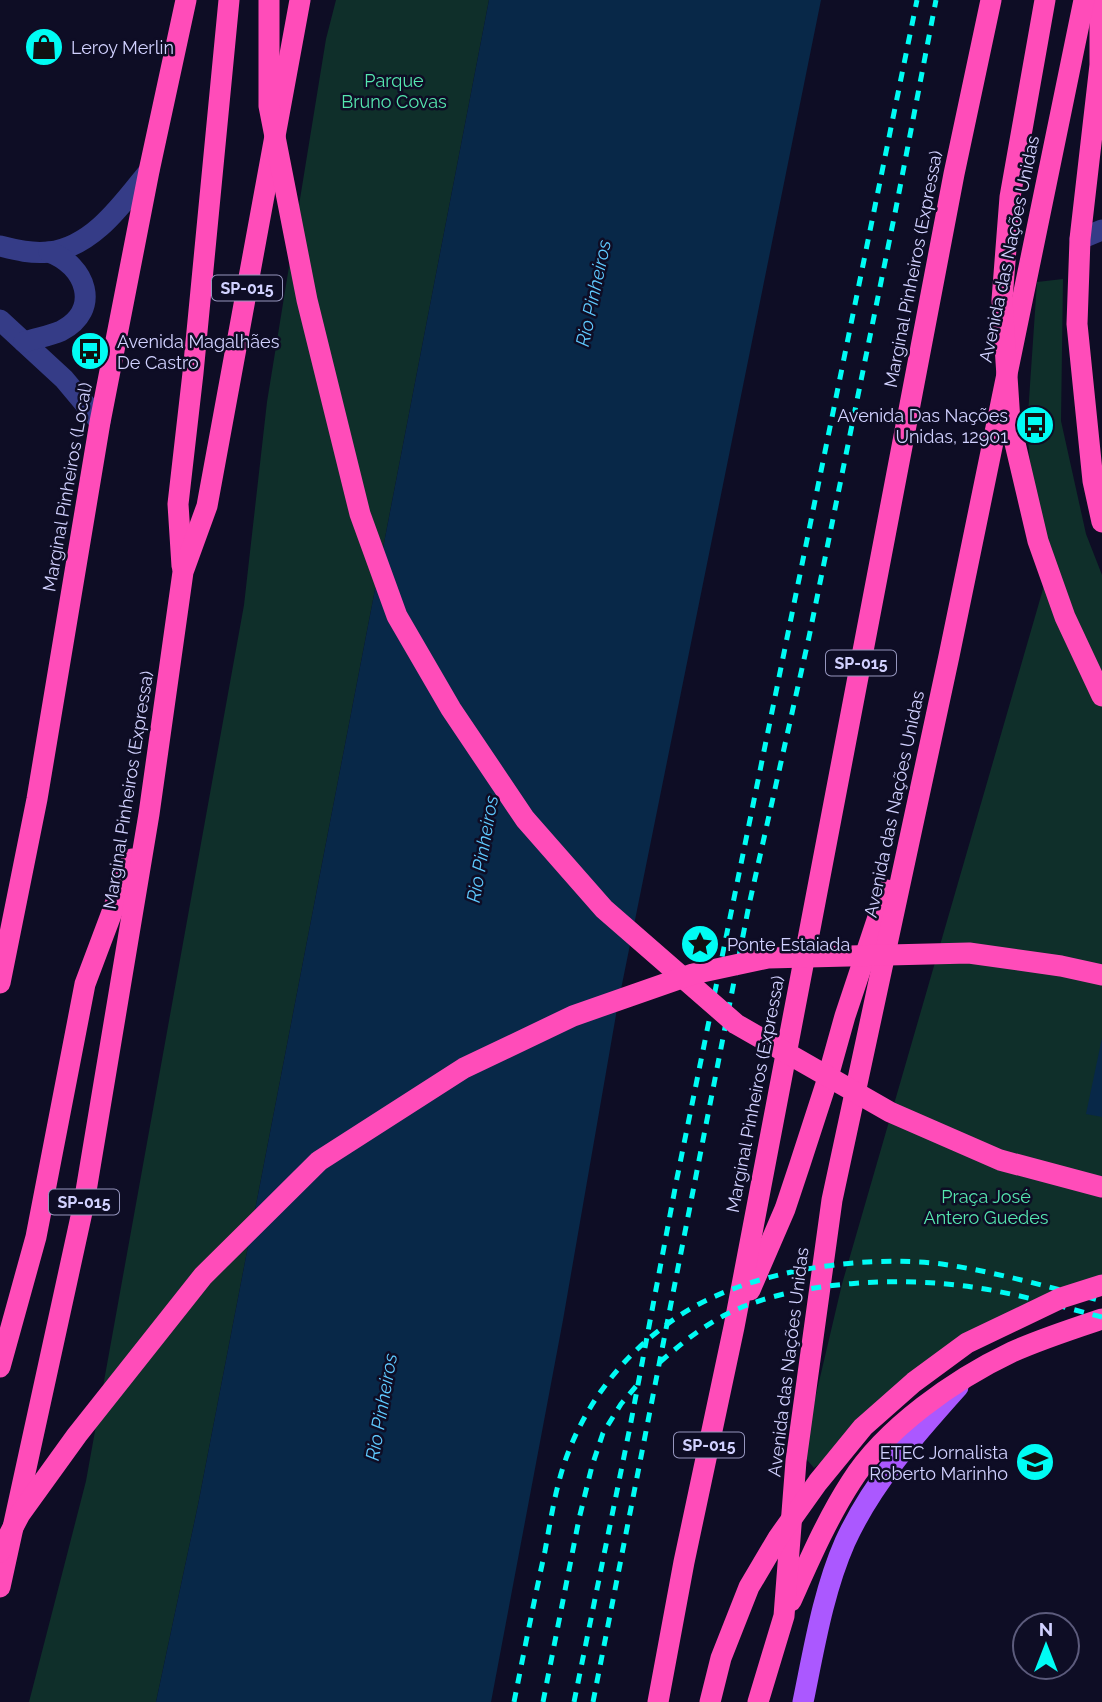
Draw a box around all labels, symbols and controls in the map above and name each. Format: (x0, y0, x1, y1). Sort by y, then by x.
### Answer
shop icon: Leroy Merlin (23, 26, 65, 68)
place label: Leroy Merlin (71, 37, 174, 58)
park label: Parque Bruno Covas (341, 70, 447, 112)
street label: Avenida das Nações Unidas (975, 133, 1043, 364)
street label: Marginal Pinheiros (Expressa) (880, 149, 946, 389)
water label: Rio Pinheiros (571, 238, 615, 348)
road number: SP-015 (212, 276, 282, 300)
bus stop icon: Avenida Magalhães De Castro (69, 330, 111, 372)
place label: Avenida Magalhães De Castro (117, 331, 280, 373)
street label: Marginal Pinheiros (Local) (38, 381, 96, 593)
bus stop icon: Avenida Das Nações Unidas, 12901 (1014, 404, 1056, 446)
place label: Avenida Das Nações Unidas, 12901 (837, 405, 1008, 447)
road number: SP-015 (826, 650, 896, 676)
street label: Marginal Pinheiros (Expressa) (99, 669, 157, 911)
street label: Avenida das Nações Unidas (860, 688, 928, 919)
water label: Rio Pinheiros (462, 794, 502, 904)
place icon: Ponte Estaiada (679, 923, 721, 965)
place label: Ponte Estaiada (727, 934, 850, 955)
street label: Marginal Pinheiros (Expressa) (722, 974, 788, 1214)
park label: Praça José Antero Guedes (924, 1186, 1049, 1228)
road number: SP-015 (49, 1190, 119, 1214)
street label: Avenida das Nações Unidas (763, 1246, 813, 1478)
water label: Rio Pinheiros (361, 1352, 401, 1462)
road number: SP-015 (674, 1432, 744, 1457)
school or university icon: ETEC Jornalista Roberto Marinho (1014, 1441, 1056, 1483)
place label: ETEC Jornalista Roberto Marinho (869, 1442, 1008, 1484)
north arrow (1011, 1611, 1081, 1681)
text: N (1039, 1618, 1053, 1640)

